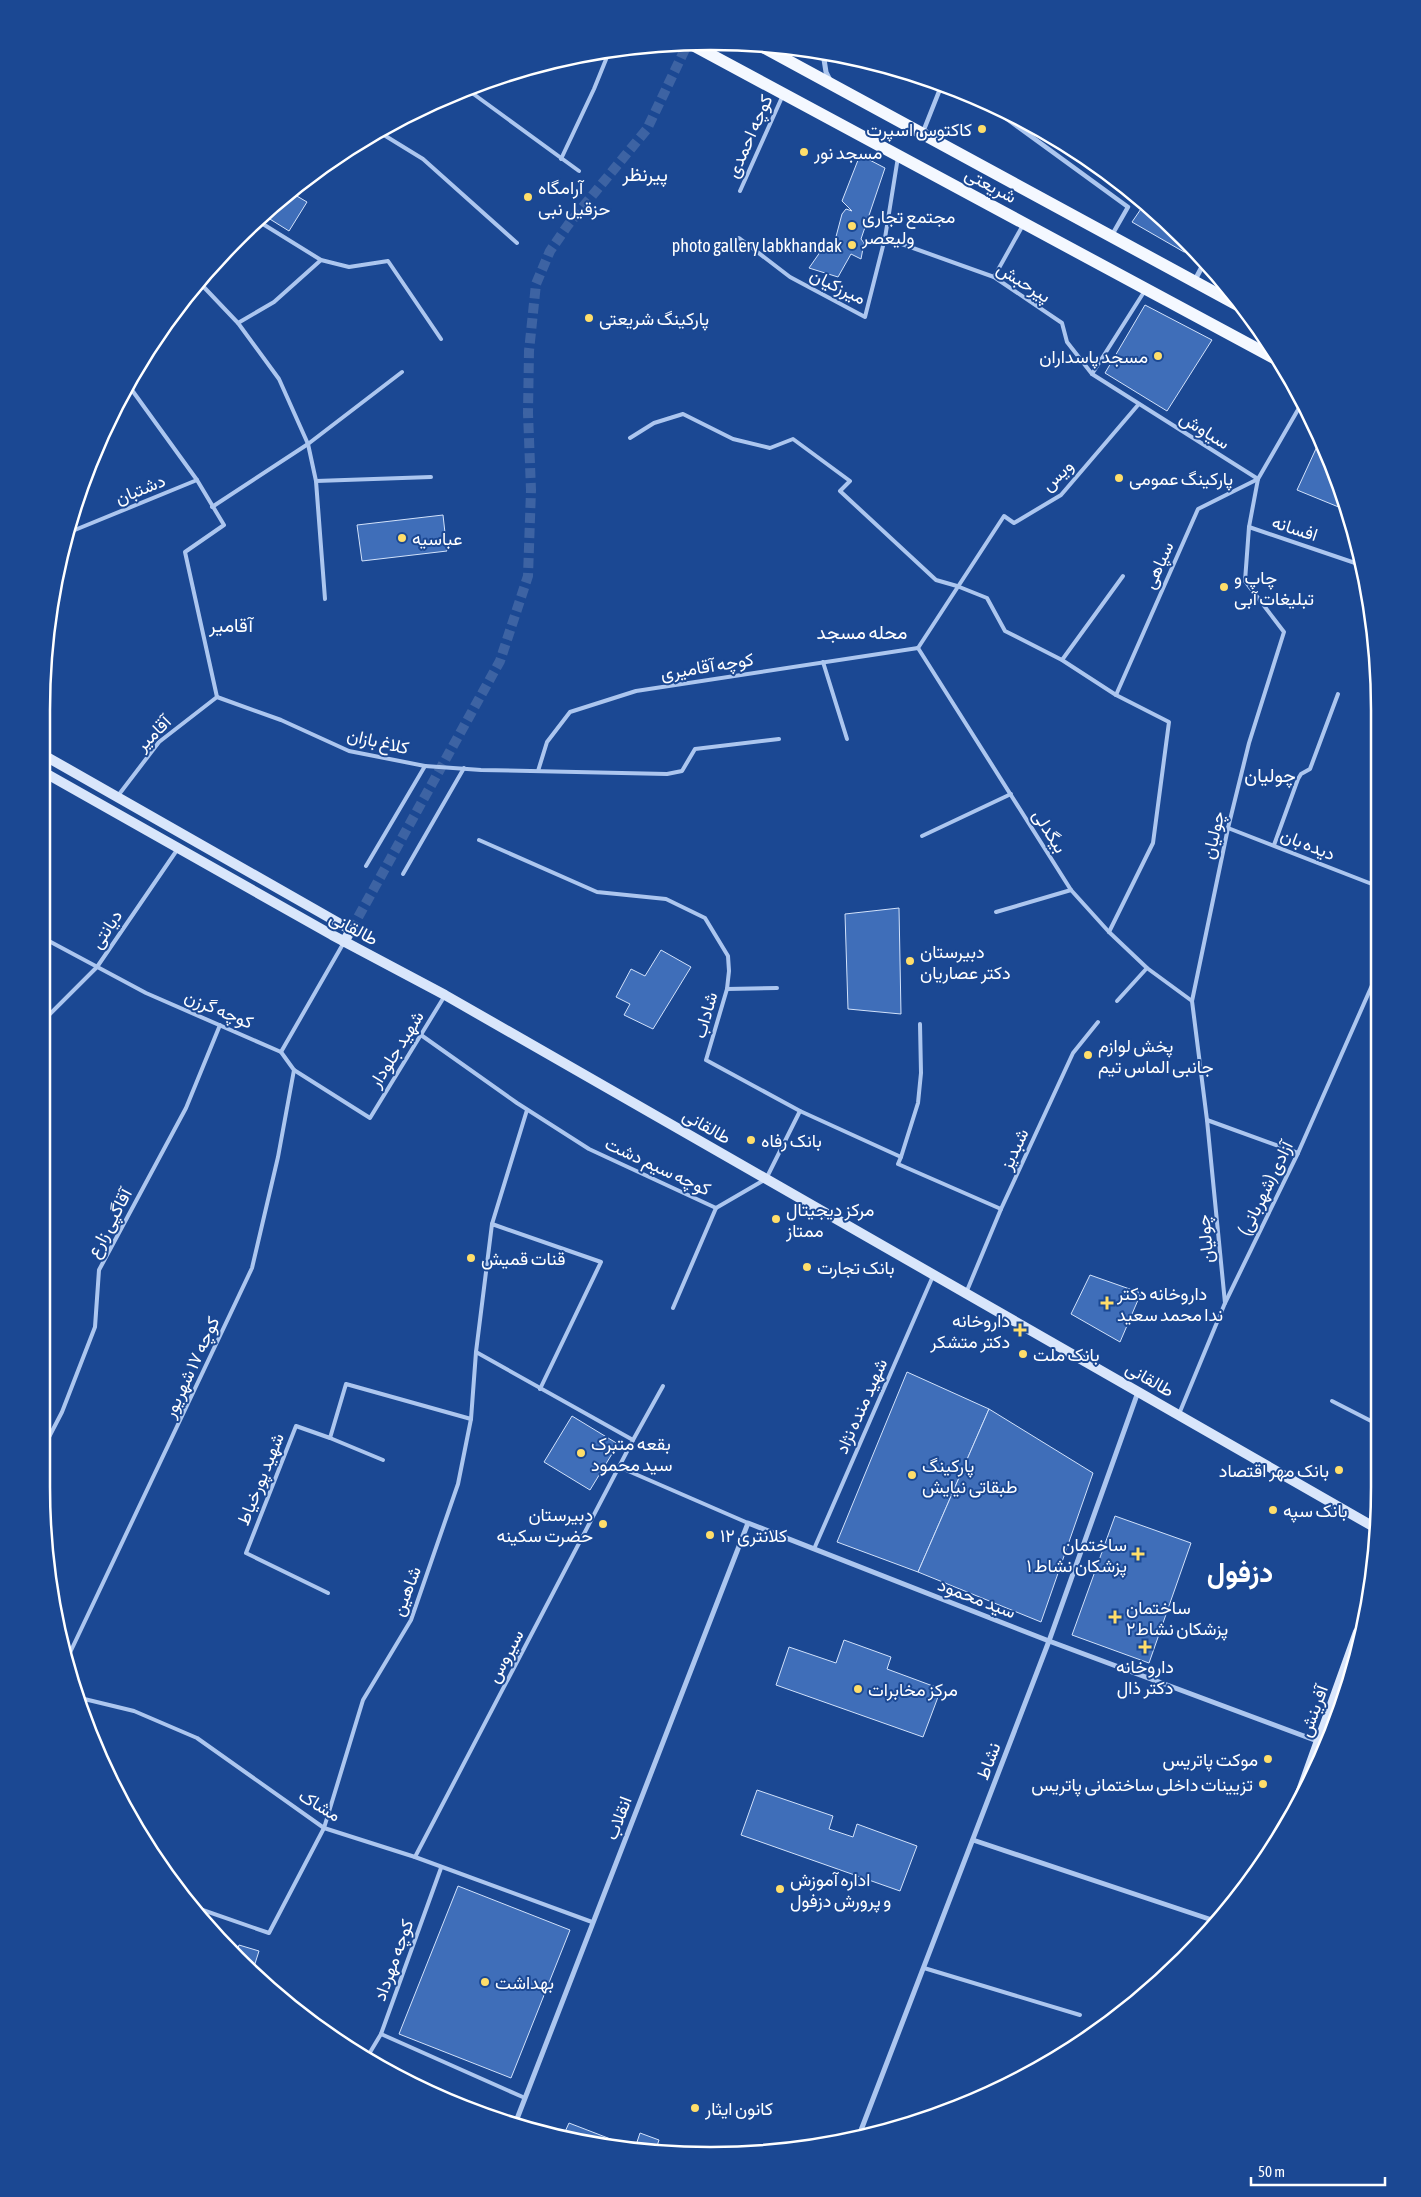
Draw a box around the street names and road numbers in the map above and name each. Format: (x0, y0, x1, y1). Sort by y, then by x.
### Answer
street label: کوچه احمدی (721, 91, 778, 182)
street label: شریعتی (961, 163, 1020, 208)
street label: پیرحبش (992, 257, 1055, 308)
street label: میرزکیان (806, 264, 869, 309)
street label: سیاوش (1176, 407, 1234, 454)
street label: ویس (1037, 455, 1078, 496)
street label: دشتبان (112, 469, 168, 509)
street label: افسانه (1270, 511, 1320, 545)
street label: سپاهی (1138, 538, 1180, 593)
street label: کوچه آقامیری (659, 648, 755, 686)
street label: آقامیر (130, 710, 177, 756)
street label: کلاغ بازان (345, 724, 411, 760)
street label: بیگدلی (1028, 805, 1071, 857)
street label: چولیان (1197, 809, 1231, 862)
street label: دیده بان (1278, 824, 1338, 864)
street label: دیانتی (85, 906, 127, 953)
street label: طالقانی (326, 906, 382, 950)
street label: کوچه گرزن (181, 985, 256, 1035)
street label: شاداب (688, 989, 722, 1041)
street label: شهید جلودار (364, 1007, 429, 1093)
street label: طالقانی (679, 1104, 735, 1149)
street label: شبدیز (995, 1125, 1034, 1174)
street label: کوچه سیم دشت (601, 1132, 714, 1201)
street label: آزادی (شهربانی) (1233, 1136, 1299, 1239)
street label: آقاگپی زارع (82, 1183, 139, 1262)
street label: چولیان (1192, 1213, 1220, 1264)
street label: کوچه ۱۷ شهریور (158, 1313, 225, 1423)
street label: شهید منده نژاد (831, 1355, 892, 1457)
street label: طالقانی (1122, 1357, 1178, 1402)
street label: شهید پورخیاط (232, 1430, 290, 1529)
street label: شاهین (387, 1563, 426, 1619)
street label: سید محمود (935, 1574, 1019, 1623)
street label: سیروس (482, 1626, 529, 1687)
street label: آفرینش (1294, 1681, 1334, 1740)
street label: نشاط (971, 1739, 1005, 1783)
street label: مشاک (295, 1784, 345, 1826)
street label: انقلاب (600, 1793, 636, 1843)
street label: کوچه مهرداد (369, 1916, 419, 2004)

